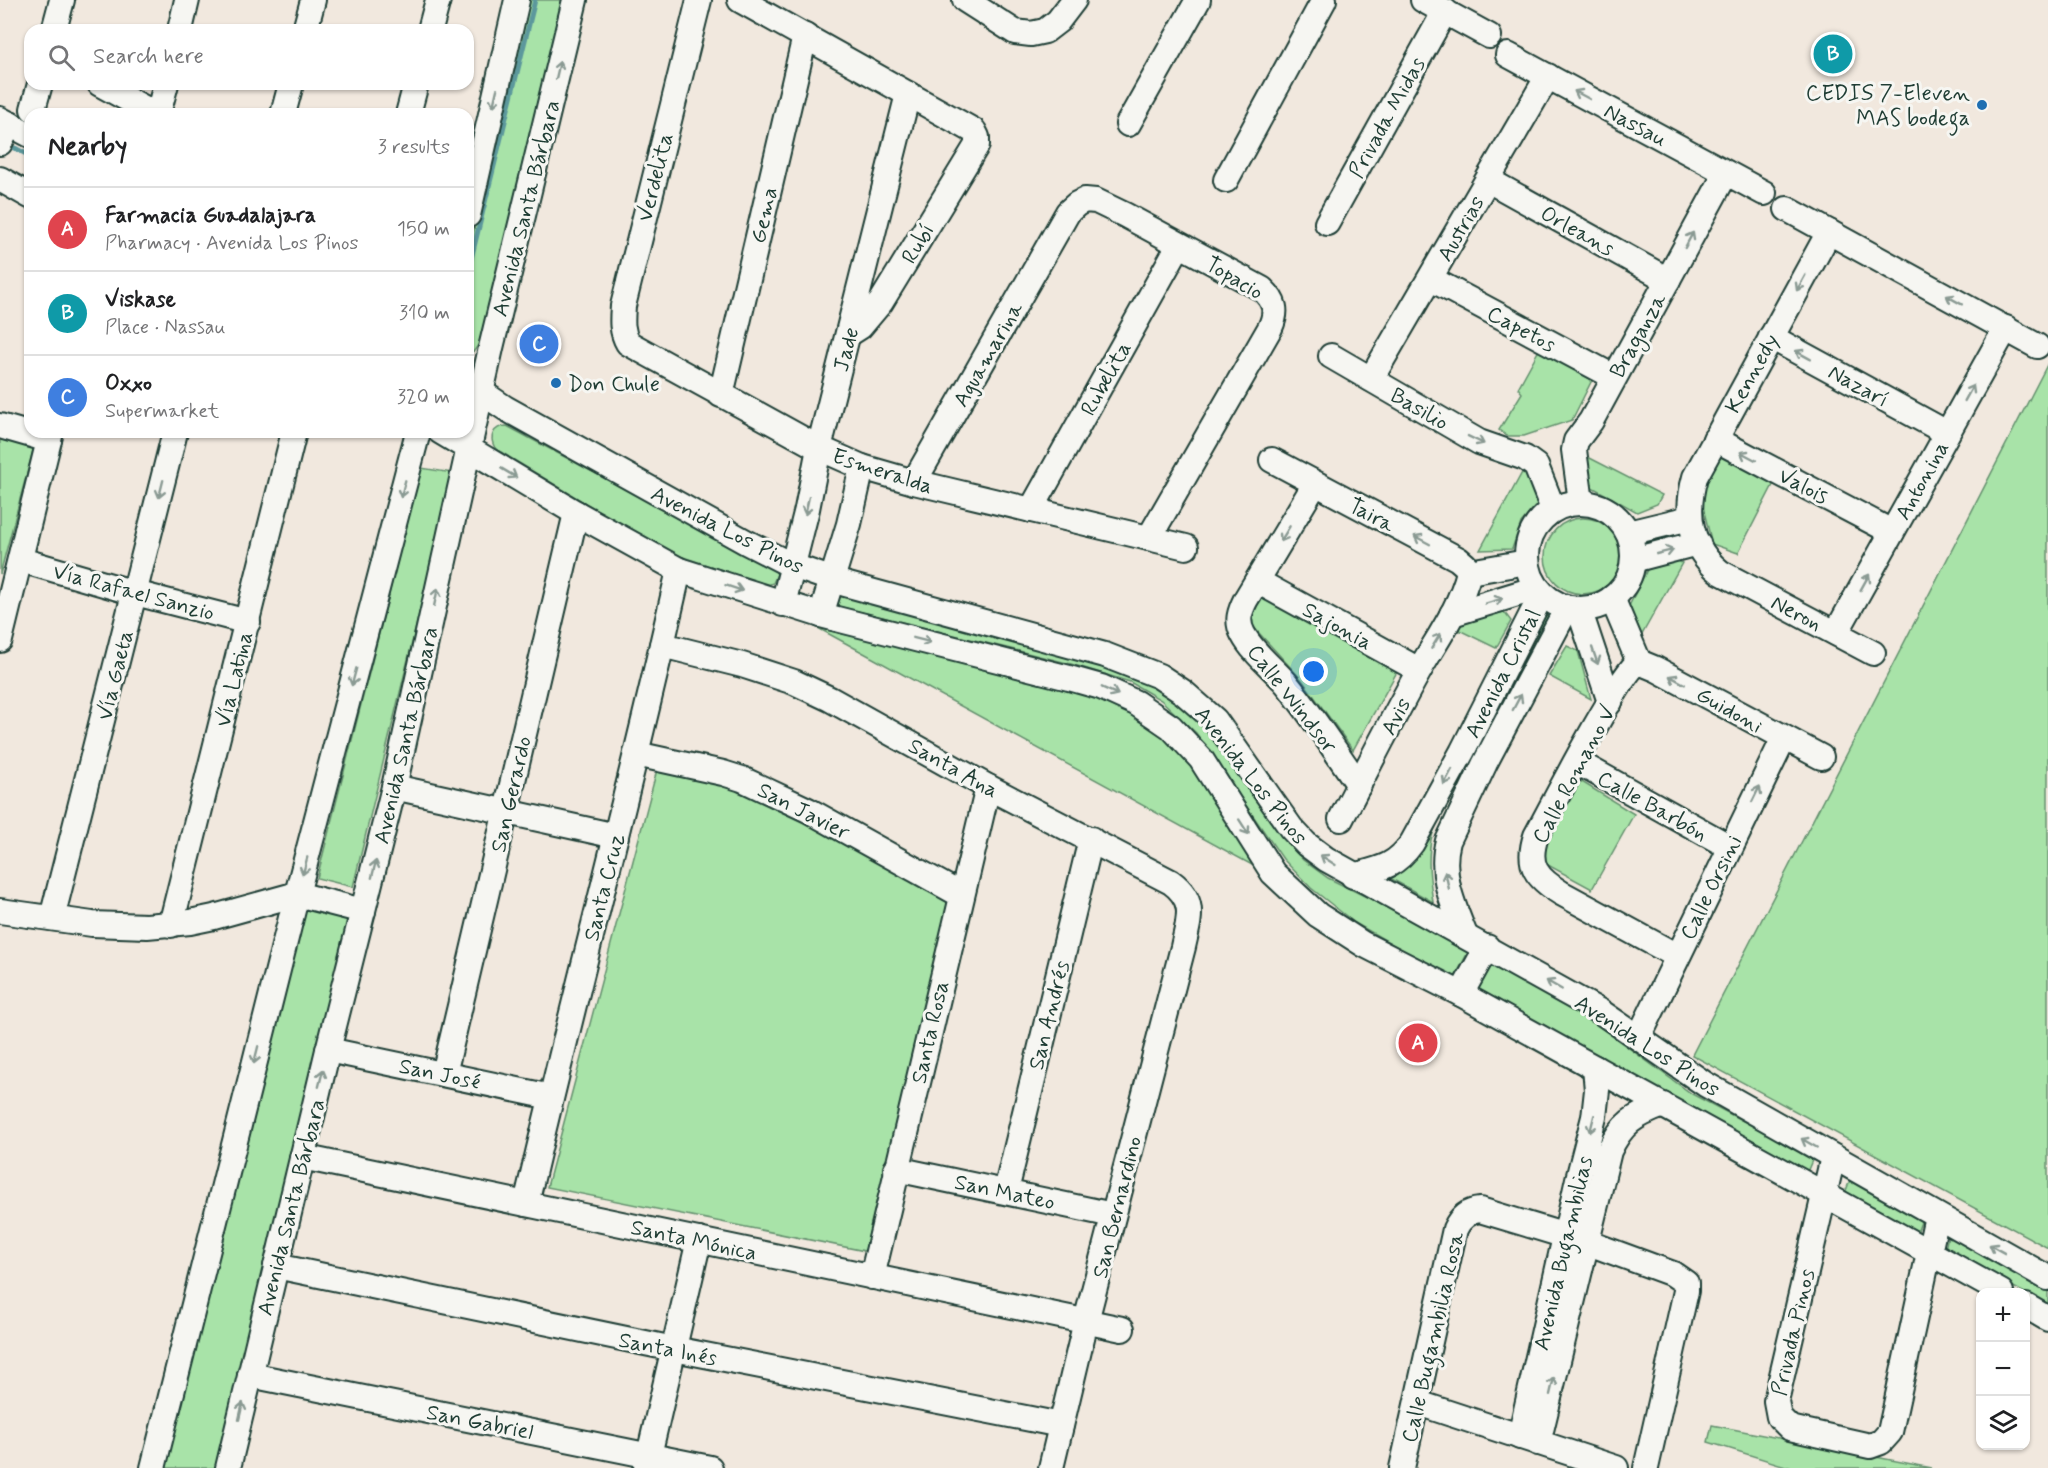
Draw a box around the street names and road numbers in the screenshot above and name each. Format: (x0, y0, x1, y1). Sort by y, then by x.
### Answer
street label: Privada Midas (1343, 52, 1433, 183)
street label: Avenida Santa Bárbara (486, 97, 567, 320)
street label: Nassau (1599, 98, 1671, 154)
street label: Verdelita (631, 130, 680, 225)
street label: Gema (745, 184, 785, 246)
street label: Austrias (1432, 191, 1492, 267)
street label: Orleans (1535, 200, 1619, 264)
street label: Rubí (896, 219, 942, 269)
street label: Topacio (1200, 251, 1268, 307)
street label: Braganza (1604, 288, 1676, 385)
street label: Aguamarina (947, 297, 1031, 413)
street label: Capetos (1482, 300, 1561, 360)
street label: Jade (828, 324, 866, 375)
street label: Kennedy (1720, 329, 1786, 419)
street label: Rubelita (1075, 337, 1139, 421)
street label: Nazarí (1823, 359, 1893, 415)
street label: Basilio (1385, 382, 1453, 437)
street label: Antonina (1890, 436, 1956, 525)
street label: Esmeralda (829, 443, 936, 501)
street label: Valois (1773, 462, 1833, 512)
street label: Avenida Los Pinos (646, 480, 808, 581)
street label: Taira (1343, 492, 1400, 540)
street label: Vía Rafael Sanzio (50, 558, 217, 628)
street label: Neron (1766, 589, 1826, 638)
street label: Sajonia (1297, 596, 1377, 658)
street label: Avenida Cristal (1459, 605, 1548, 743)
street label: Avenida Santa Bárbara (368, 624, 446, 847)
street label: Vía Gaeta (91, 628, 141, 723)
street label: Vía Latina (210, 629, 260, 730)
street label: Calle Windsor (1240, 639, 1343, 760)
street label: Guidoni (1691, 681, 1767, 740)
street label: Avis (1375, 693, 1418, 741)
street label: Avenida Los Pinos (1188, 701, 1313, 851)
street label: Calle Romano V (1527, 701, 1623, 849)
street label: Santa Ana (903, 733, 1003, 805)
street label: San Gerardo (485, 734, 539, 855)
street label: Calle Barbón (1592, 765, 1712, 849)
street label: San Javier (752, 777, 855, 847)
street label: Santa Cruz (578, 831, 632, 944)
street label: Calle Orsini (1674, 831, 1749, 945)
street label: San Andrés (1023, 958, 1077, 1073)
street label: Santa Rosa (906, 978, 956, 1087)
street label: Avenida Los Pinos (1569, 989, 1725, 1104)
street label: San José (396, 1053, 483, 1097)
street label: Avenida Santa Bárbara (251, 1096, 332, 1319)
street label: San Bernardino (1087, 1133, 1149, 1281)
street label: Avenida Bugambilias (1528, 1153, 1603, 1354)
street label: San Mateo (952, 1169, 1057, 1217)
street label: Santa Mónica (628, 1214, 759, 1268)
street label: Calle Bugambilia Rosa (1396, 1229, 1475, 1446)
street label: Privada Pinos (1766, 1266, 1822, 1399)
street label: Santa Inés (616, 1327, 719, 1373)
street label: San Gabriel (424, 1399, 535, 1447)

